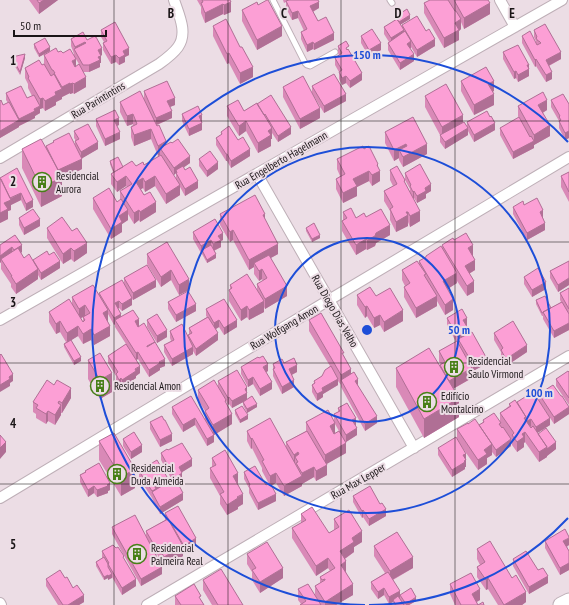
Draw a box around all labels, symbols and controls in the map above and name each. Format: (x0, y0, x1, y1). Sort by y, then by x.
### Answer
text: B (168, 5, 174, 22)
text: C (281, 5, 287, 22)
text: D (395, 5, 402, 22)
text: E (509, 5, 515, 22)
scale bar (14, 12, 106, 38)
text: 50 m (20, 18, 41, 33)
text: 150 m (353, 47, 381, 62)
text: 1 (10, 52, 16, 69)
street label: Rua Parintintins (69, 78, 128, 122)
street label: Rua Engelberto Hagelmann (232, 128, 330, 192)
place label: Residencial Aurora (56, 169, 99, 196)
building icon: Residencial Aurora (31, 171, 53, 193)
text: 2 (10, 173, 16, 190)
street label: Rua Diogo Dias Velho (309, 272, 361, 350)
text: 3 (10, 294, 16, 311)
street label: Rua Wolfgang Amon (248, 301, 320, 353)
text: 50 m (448, 322, 470, 337)
centre of rings (360, 323, 374, 337)
place label: Residencial Saulo Virmond (468, 354, 524, 381)
building icon: Residencial Saulo Virmond (443, 356, 465, 378)
building icon: Residencial Amon (89, 375, 111, 397)
place label: Residencial Amon (114, 379, 181, 393)
text: 100 m (525, 385, 553, 400)
place label: Edifício Montalcino (441, 389, 484, 416)
building icon: Edifício Montalcino (416, 391, 438, 413)
text: 4 (10, 415, 17, 432)
street label: Rua Max Lepper (328, 460, 388, 502)
place label: Residencial Duda Almeida (131, 461, 184, 488)
building icon: Residencial Duda Almeida (106, 463, 128, 485)
text: 5 (10, 536, 16, 553)
place label: Residencial Palmeira Real (151, 541, 203, 568)
building icon: Residencial Palmeira Real (126, 543, 148, 565)

